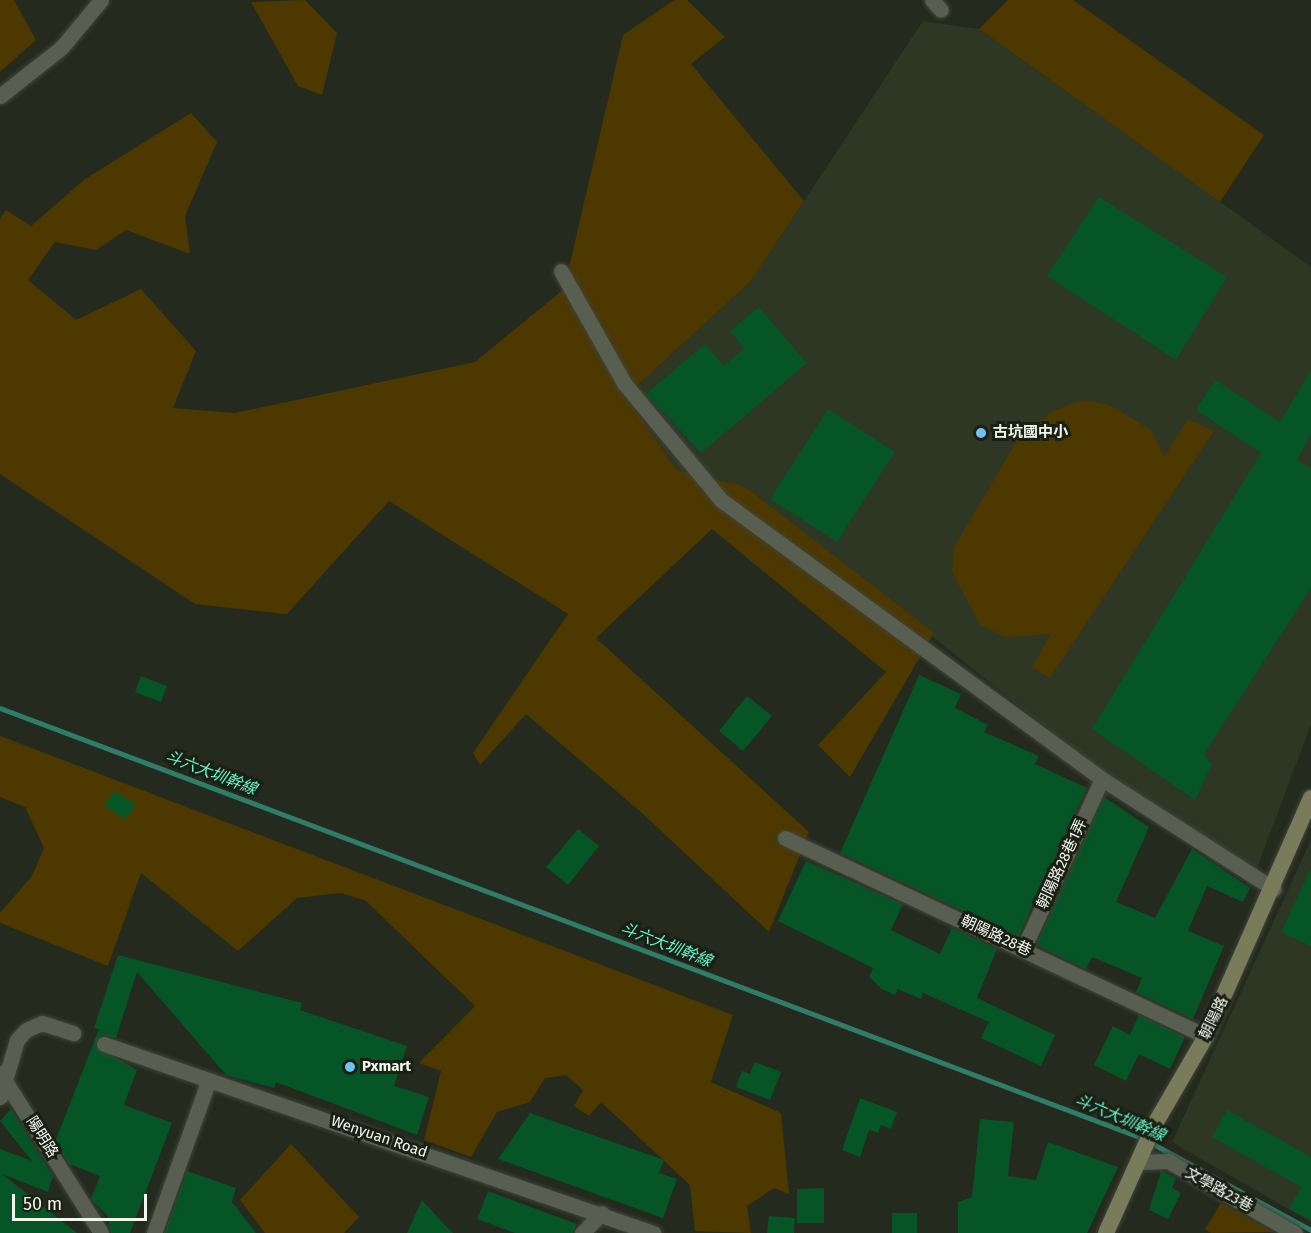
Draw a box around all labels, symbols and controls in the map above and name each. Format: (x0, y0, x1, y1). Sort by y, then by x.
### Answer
place label: 古坑國中小 (993, 424, 1068, 442)
marker: 古坑國中小 (974, 426, 988, 440)
water label: 斗六大圳幹線 (163, 747, 259, 799)
street label: 朝陽路28巷1弄 (1033, 816, 1091, 912)
street label: 朝陽路28巷 (958, 912, 1034, 960)
water label: 斗六大圳幹線 (618, 919, 714, 971)
street label: 朝陽路 (1196, 994, 1232, 1042)
place label: Pxmart (362, 1058, 411, 1076)
marker: Pxmart (343, 1060, 357, 1074)
water label: 斗六大圳幹線 (1072, 1090, 1168, 1146)
street label: Wenyuan Road (328, 1112, 430, 1162)
street label: 陽明路 (22, 1113, 62, 1161)
street label: 文學路23巷 (1182, 1164, 1256, 1216)
scale bar (15, 1182, 150, 1220)
text: 50 m (23, 1193, 62, 1215)

